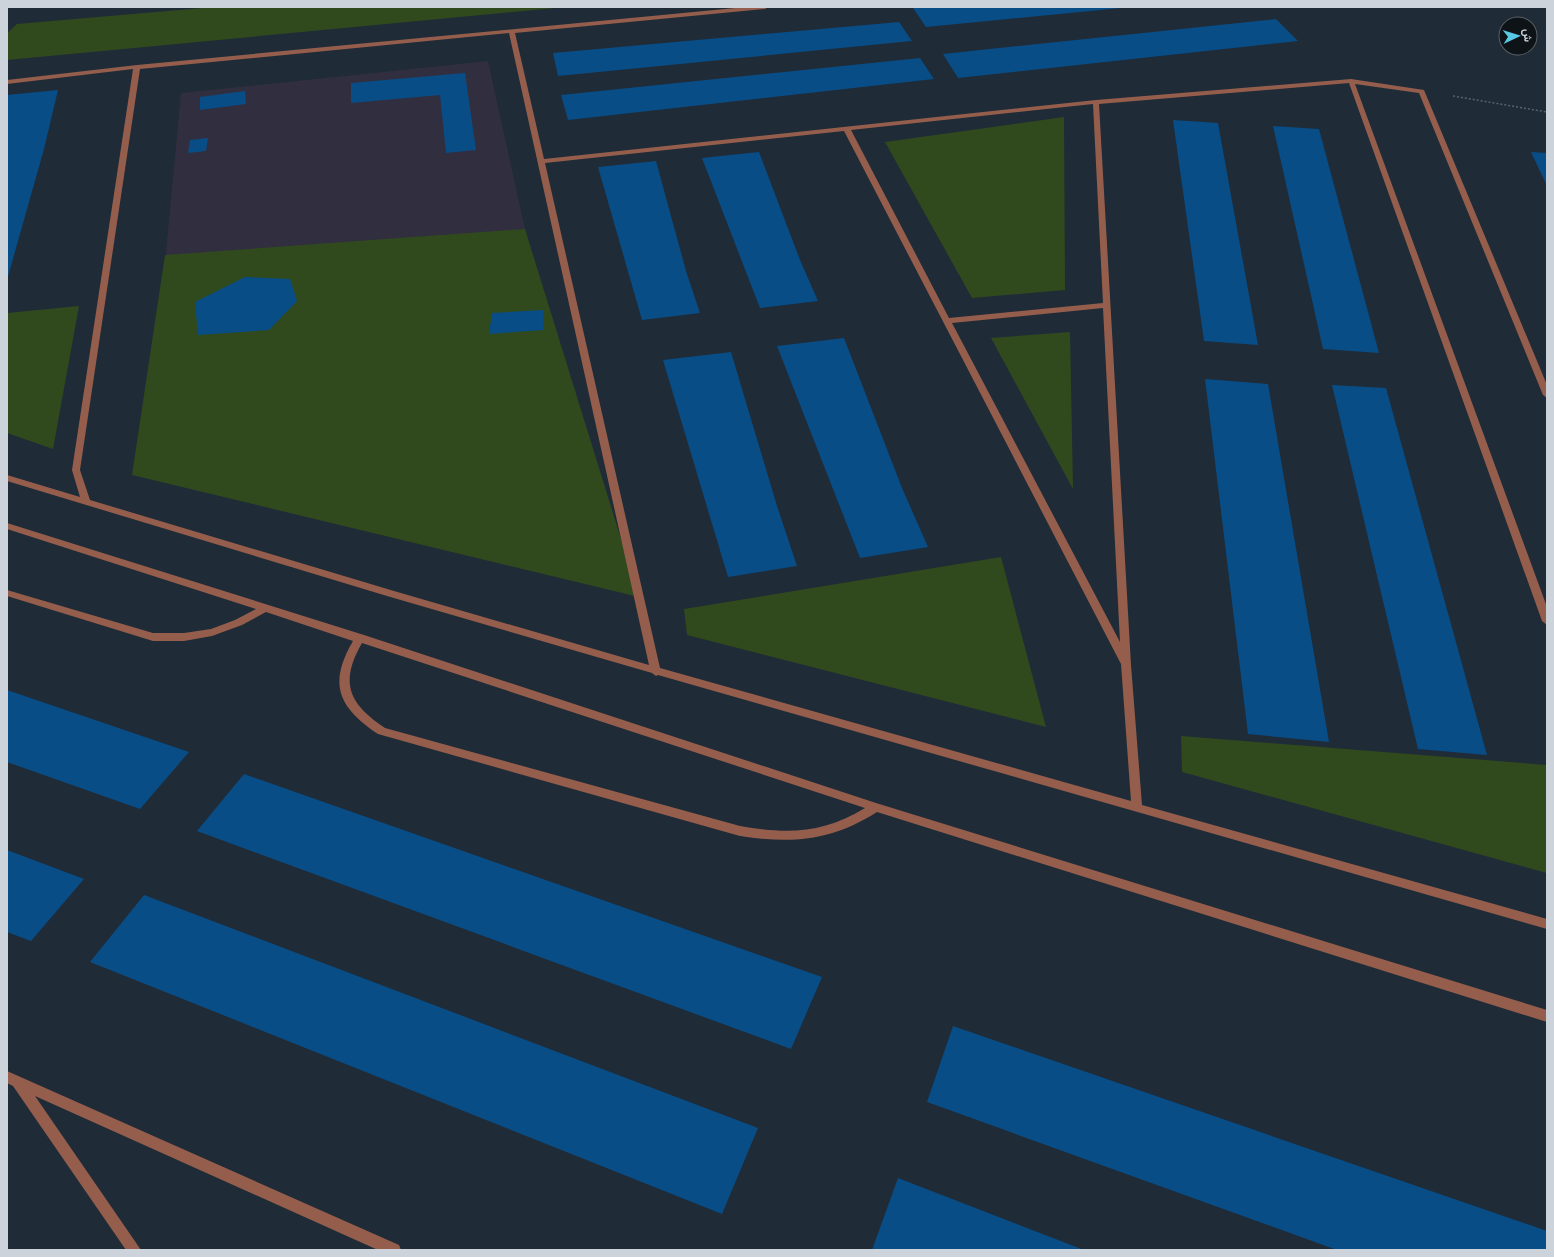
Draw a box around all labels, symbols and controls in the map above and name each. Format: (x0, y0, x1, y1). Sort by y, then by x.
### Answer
north arrow (1498, 16, 1538, 56)
text: ش (1521, 28, 1534, 42)

